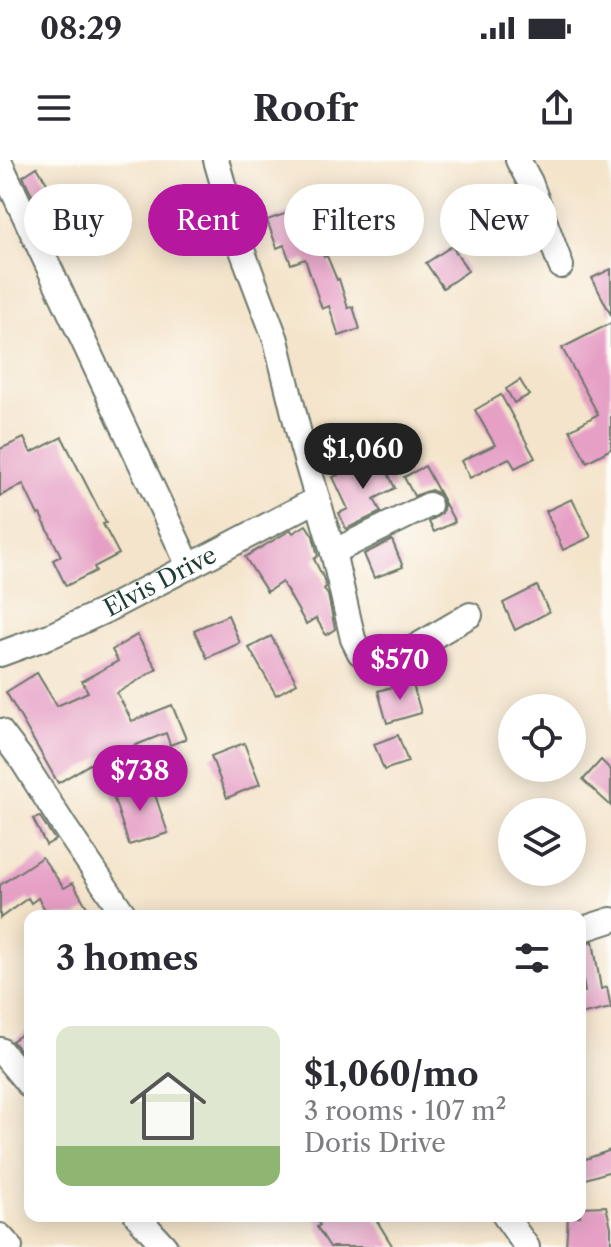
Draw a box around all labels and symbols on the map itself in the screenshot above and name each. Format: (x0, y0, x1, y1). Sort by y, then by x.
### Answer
pin: $1,060 (298, 423, 428, 491)
street label: Elvis Drive (99, 540, 221, 623)
pin: $570 (353, 634, 447, 702)
pin: $738 (93, 745, 187, 813)

